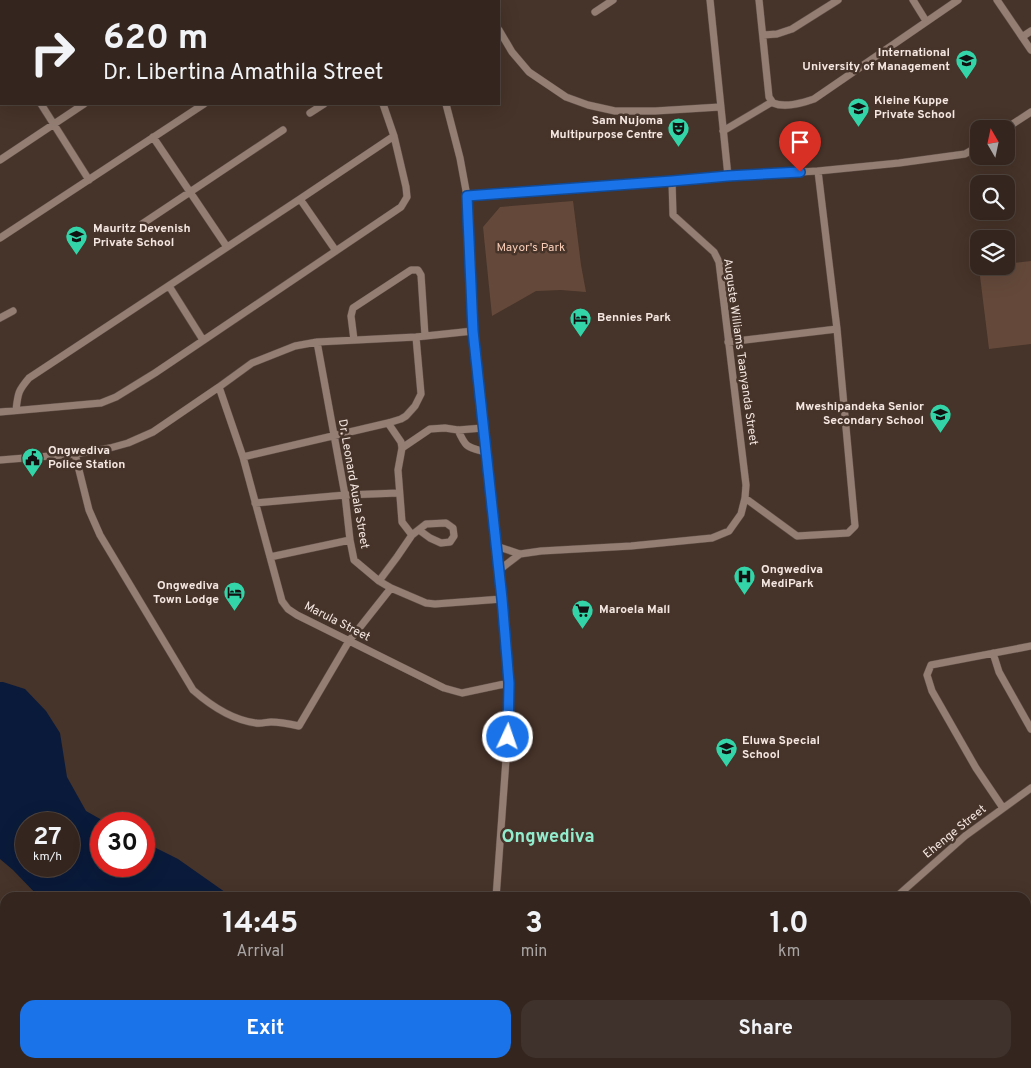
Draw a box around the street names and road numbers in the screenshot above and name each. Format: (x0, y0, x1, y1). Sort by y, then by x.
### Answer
street label: Auguste Williams Taanyanda Street (719, 258, 761, 446)
street label: Dr. Leonard Auala Street (334, 418, 372, 550)
street label: Marula Street (301, 598, 373, 646)
street label: Ehenge Street (920, 802, 990, 862)

